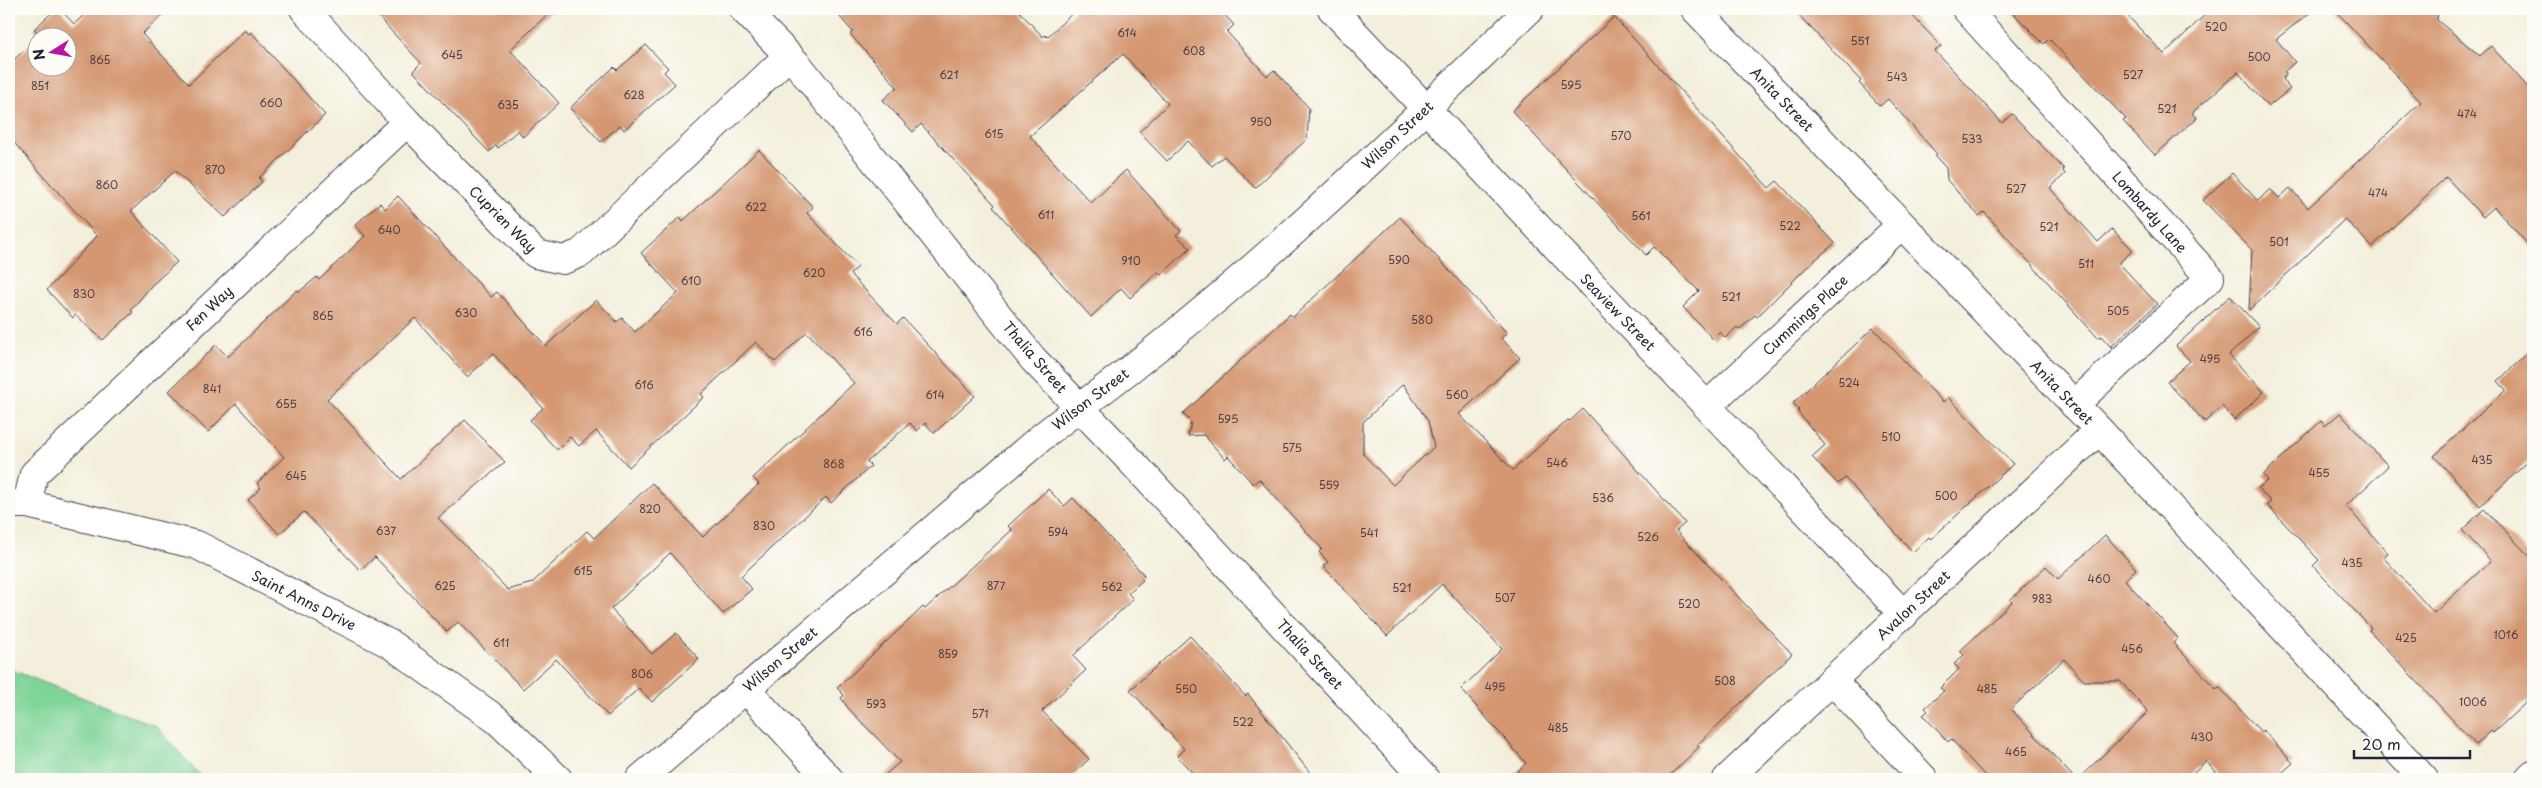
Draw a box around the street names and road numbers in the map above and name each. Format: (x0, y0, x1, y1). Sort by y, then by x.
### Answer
street label: Anita Street (1746, 62, 1819, 136)
street label: Wilson Street (1356, 96, 1438, 174)
street label: Lombardy Lane (2108, 167, 2192, 258)
street label: Cuprien Way (465, 181, 541, 257)
street label: Seaview Street (1576, 269, 1661, 356)
street label: Cummings Place (1758, 270, 1852, 360)
street label: Fen Way (181, 281, 237, 335)
street label: Thalia Street (998, 316, 1072, 398)
street label: Anita Street (2026, 355, 2099, 429)
street label: Wilson Street (1047, 363, 1133, 435)
street label: Saint Anns Drive (248, 565, 360, 635)
street label: Avalon Street (1871, 565, 1955, 645)
street label: Thalia Street (1272, 614, 1348, 694)
street label: Wilson Street (738, 621, 822, 697)

